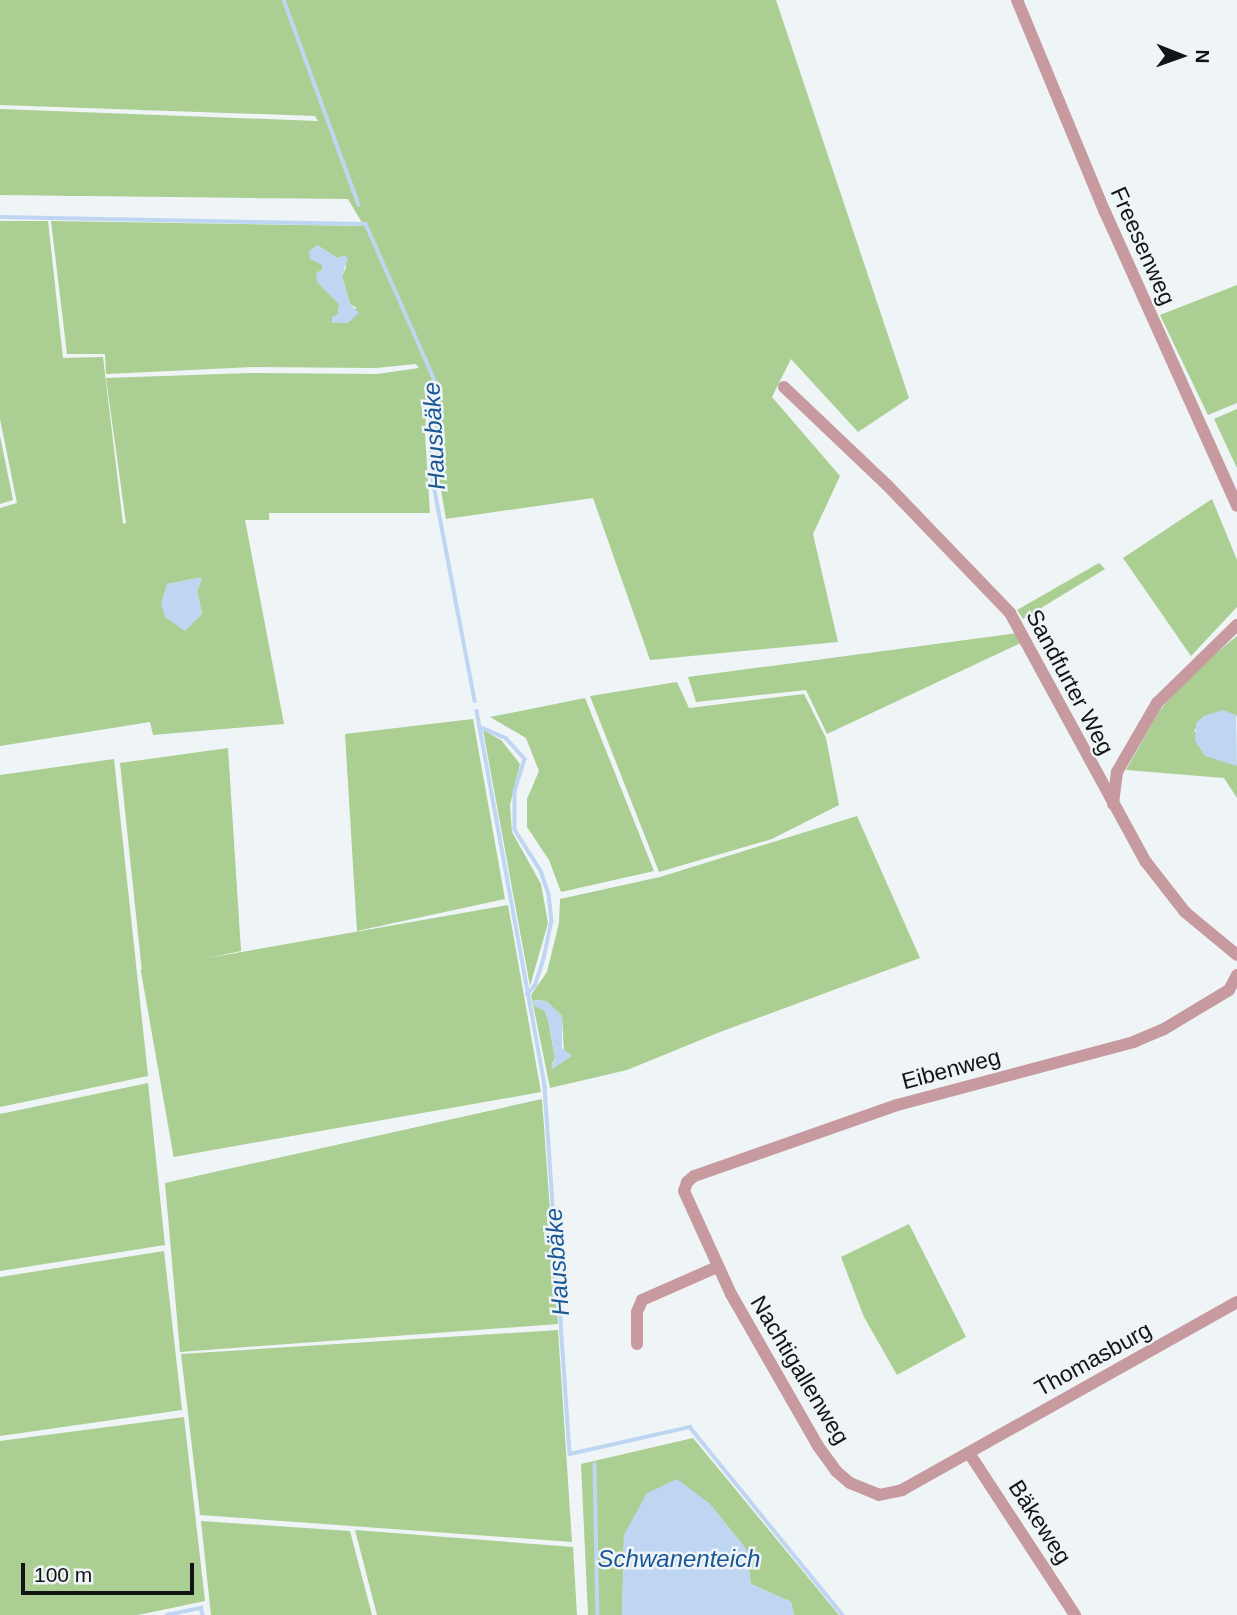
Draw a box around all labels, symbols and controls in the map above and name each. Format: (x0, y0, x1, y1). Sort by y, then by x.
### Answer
north arrow (1146, 21, 1216, 91)
text: N (1192, 49, 1213, 63)
street label: Freesenweg (1105, 183, 1181, 309)
water label: Hausbäke (417, 381, 451, 491)
street label: Sandfurter Weg (1020, 605, 1120, 759)
street label: Eibenweg (899, 1043, 1003, 1095)
water label: Hausbäke (539, 1207, 575, 1317)
street label: Nachtigallenweg (745, 1291, 855, 1449)
street label: Thomasburg (1030, 1316, 1156, 1402)
street label: Bäkeweg (1003, 1475, 1077, 1569)
water label: Schwanenteich (598, 1545, 760, 1573)
scale bar (24, 1548, 198, 1592)
text: 100 m (34, 1563, 92, 1586)

